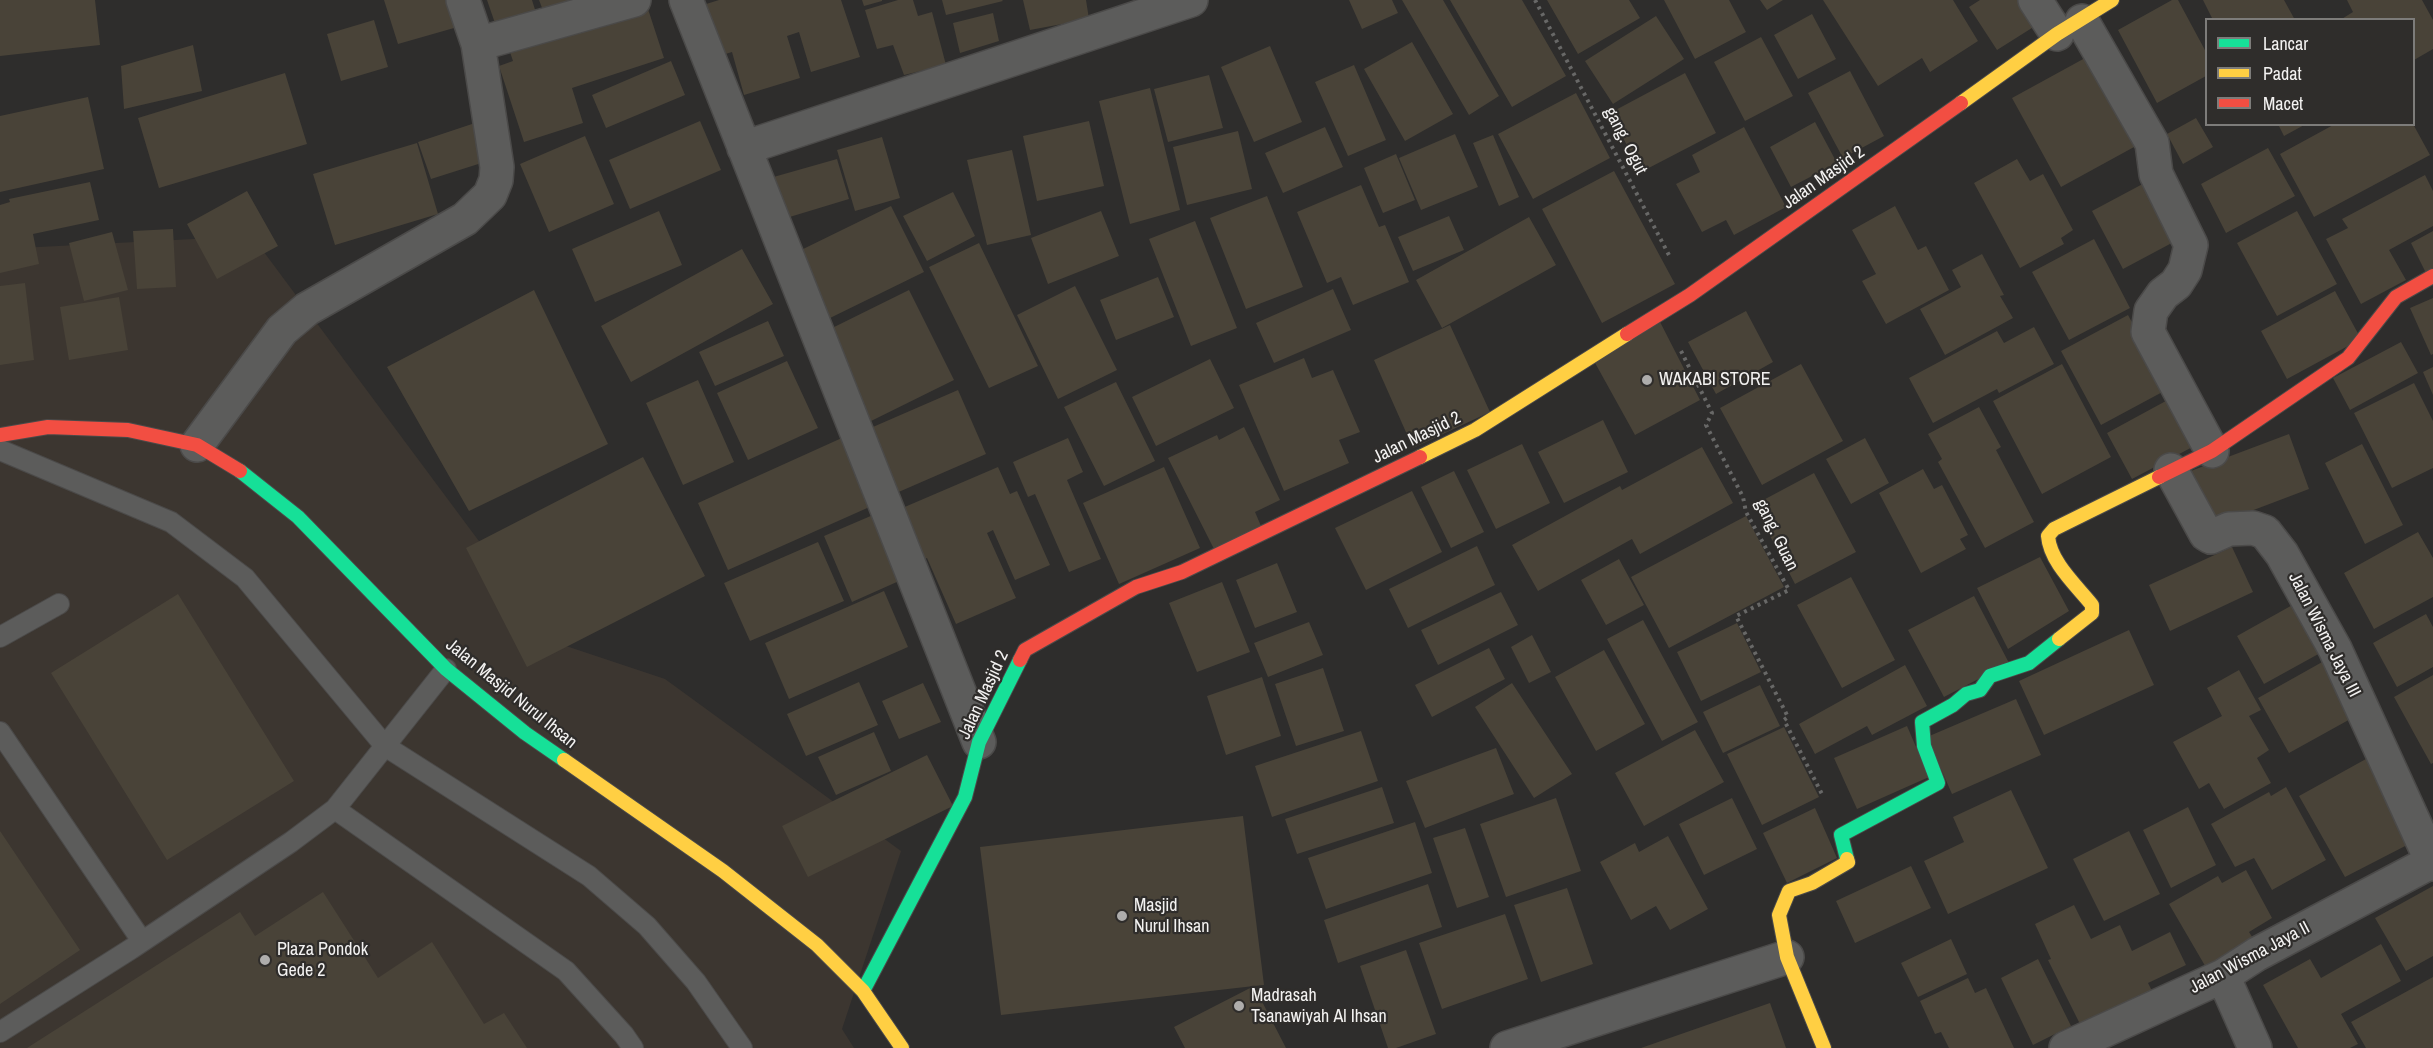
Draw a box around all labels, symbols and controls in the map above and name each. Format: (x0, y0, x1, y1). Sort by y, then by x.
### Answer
legend (2205, 18, 2415, 126)
text: Lancar (2263, 31, 2308, 56)
text: Padat (2263, 61, 2302, 86)
text: Macet (2263, 91, 2303, 116)
street label: gang. Ogut (1599, 104, 1651, 178)
street label: Jalan Masjid 2 (1779, 142, 1869, 214)
place label: WAKABI STORE (1659, 369, 1771, 391)
marker: WAKABI STORE (1640, 373, 1654, 387)
street label: Jalan Masjid 2 (1369, 407, 1465, 469)
street label: gang. Guan (1749, 496, 1803, 574)
street label: Jalan Wisma Jaya III (2283, 569, 2365, 701)
street label: Jalan Masjid Nurul Ihsan (441, 634, 581, 754)
street label: Jalan Masjid 2 (954, 647, 1014, 743)
place label: Masjid Nurul Ihsan (1134, 895, 1209, 938)
marker: Masjid Nurul Ihsan (1115, 909, 1129, 923)
street label: Jalan Wisma Jaya II (2186, 917, 2314, 999)
place label: Plaza Pondok Gede 2 (277, 939, 368, 982)
marker: Plaza Pondok Gede 2 (258, 953, 272, 967)
place label: Madrasah Tsanawiyah Al Ihsan (1251, 985, 1387, 1028)
marker: Madrasah Tsanawiyah Al Ihsan (1232, 999, 1246, 1013)

